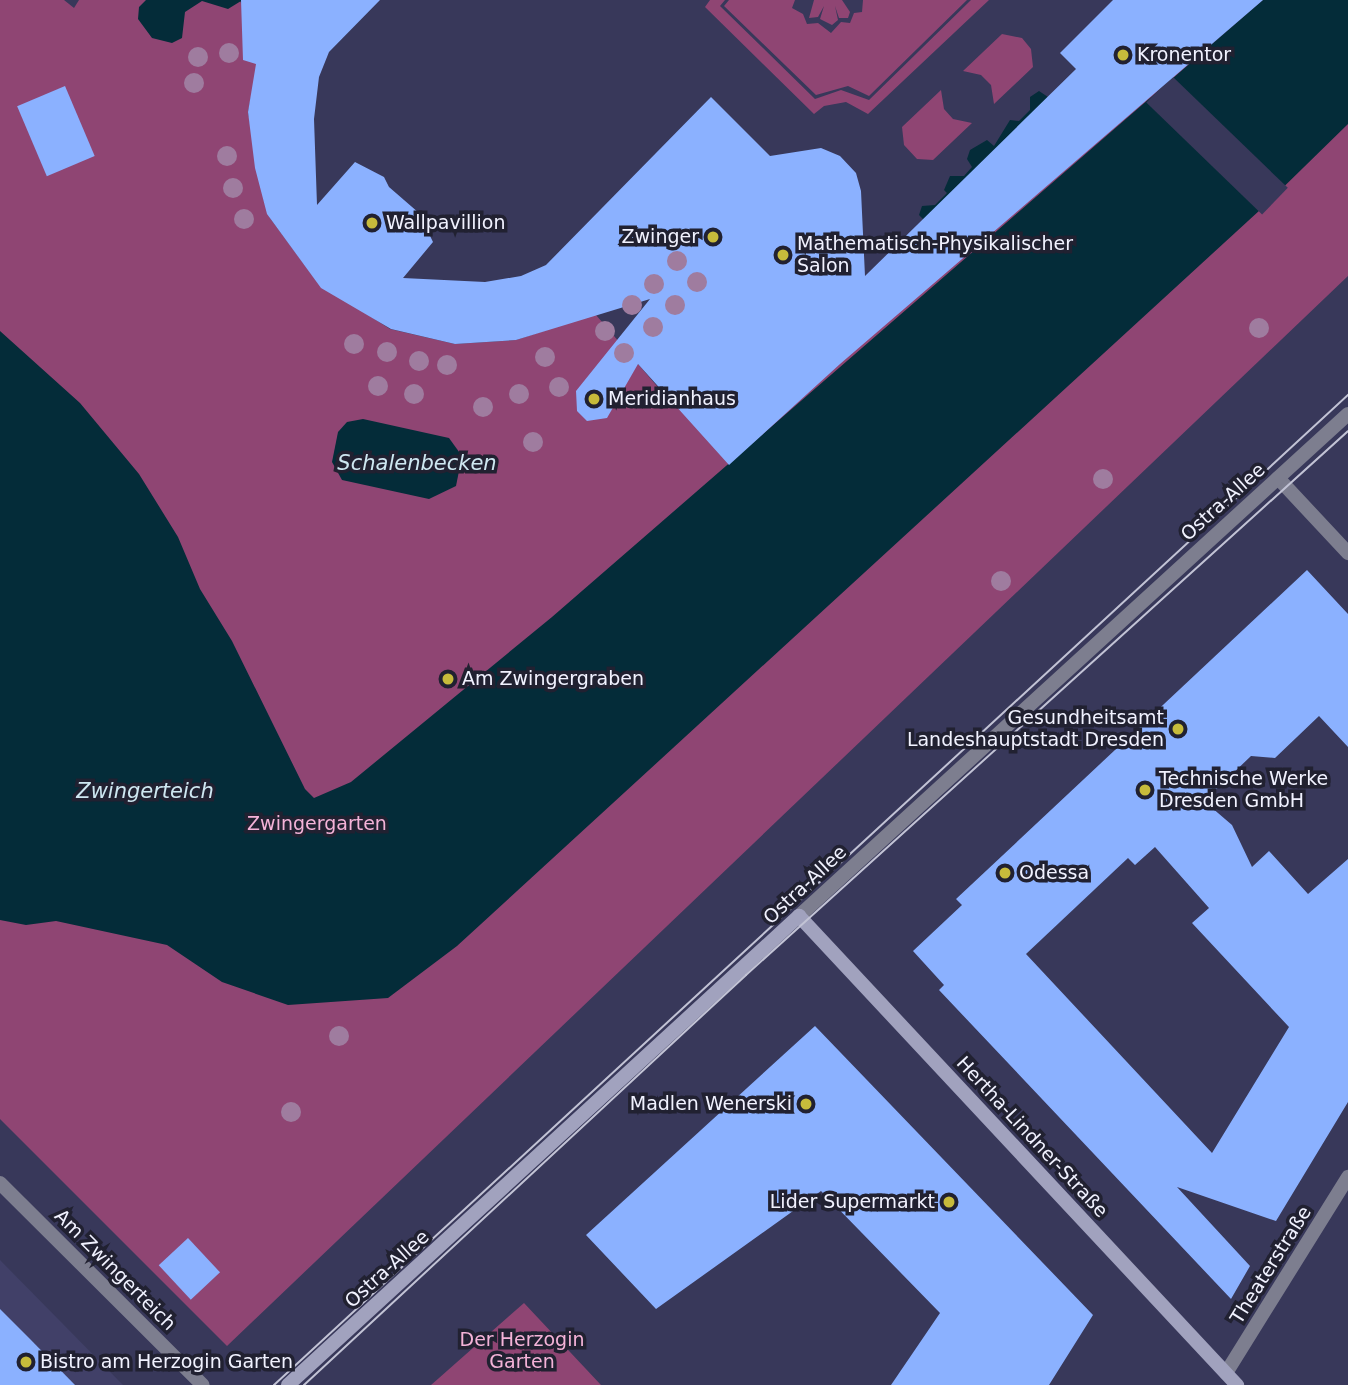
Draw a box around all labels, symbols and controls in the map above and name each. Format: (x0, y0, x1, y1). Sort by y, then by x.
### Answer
place label: Kronentor (1137, 44, 1231, 66)
marker: Kronentor (1115, 47, 1131, 63)
place label: Wallpavillion (386, 212, 506, 234)
marker: Wallpavillion (364, 215, 380, 231)
place label: Zwinger (622, 226, 699, 248)
marker: Zwinger (705, 229, 721, 245)
place label: Mathematisch-Physikalischer Salon (797, 233, 1073, 277)
marker: Mathematisch-Physikalischer Salon (775, 247, 791, 263)
place label: Meridianhaus (608, 388, 736, 410)
marker: Meridianhaus (586, 391, 602, 407)
water label: Schalenbecken (337, 450, 497, 476)
street label: Ostra-Allee (1176, 458, 1270, 546)
place label: Am Zwingergraben (462, 668, 644, 690)
marker: Am Zwingergraben (440, 671, 456, 687)
place label: Gesundheitsamt Landeshauptstadt Dresden (907, 707, 1164, 751)
marker: Gesundheitsamt Landeshauptstadt Dresden (1170, 721, 1186, 737)
place label: Technische Werke Dresden GmbH (1159, 768, 1328, 812)
water label: Zwingerteich (76, 778, 214, 804)
marker: Technische Werke Dresden GmbH (1137, 782, 1153, 798)
park label: Zwingergarten (247, 813, 387, 835)
street label: Ostra-Allee (759, 841, 851, 929)
place label: Odessa (1019, 862, 1089, 884)
marker: Odessa (997, 865, 1013, 881)
street label: Hertha-Lindner-Straße (952, 1052, 1112, 1222)
place label: Madlen Wenerski (630, 1093, 792, 1115)
marker: Madlen Wenerski (798, 1096, 814, 1112)
place label: Lider Supermarkt (770, 1191, 935, 1213)
marker: Lider Supermarkt (941, 1194, 957, 1210)
street label: Theaterstraße (1226, 1202, 1316, 1328)
street label: Am Zwingerteich (50, 1205, 180, 1335)
street label: Ostra-Allee (340, 1225, 434, 1313)
park label: Der Herzogin Garten (460, 1329, 584, 1373)
place label: Bistro am Herzogin Garten (40, 1351, 293, 1373)
marker: Bistro am Herzogin Garten (18, 1354, 34, 1370)

